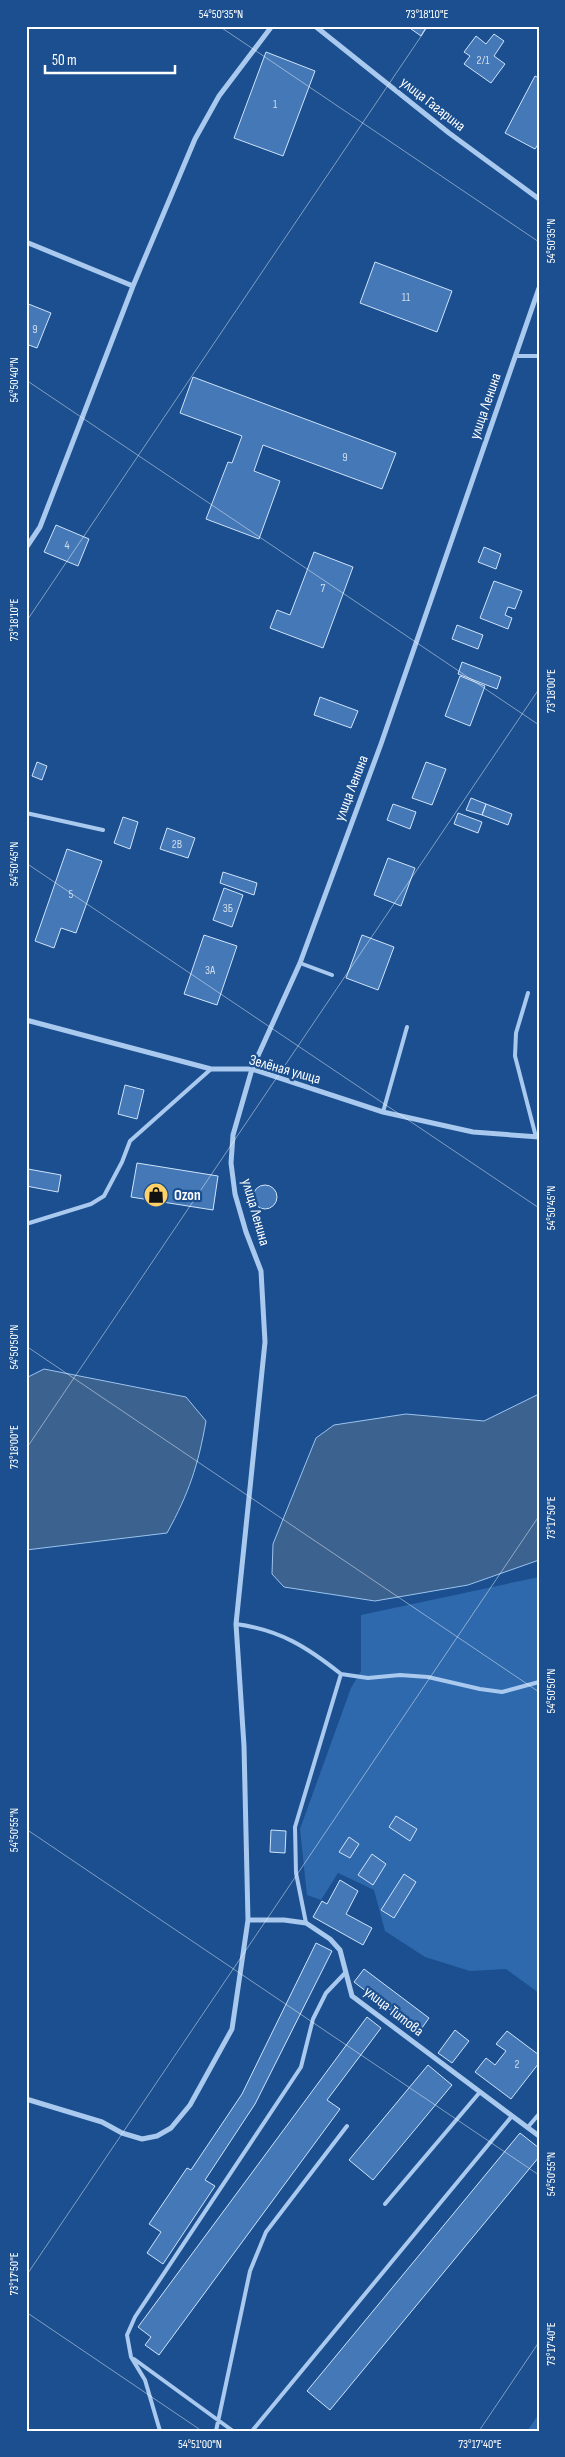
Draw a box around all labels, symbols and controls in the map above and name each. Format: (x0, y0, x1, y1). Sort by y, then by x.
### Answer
text: 54°50'35"N (199, 7, 243, 22)
text: 73°18'10"E (406, 7, 448, 22)
scale bar (45, 42, 175, 74)
text: 50 m (52, 51, 77, 70)
house number: 2/1 (477, 53, 490, 68)
street label: улица Гагарина (396, 73, 469, 136)
house number: 1 (273, 97, 278, 112)
text: 54°50'35"N (544, 219, 559, 263)
house number: 11 (402, 290, 411, 305)
house number: 9 (32, 322, 38, 337)
text: 54°50'40"N (7, 357, 22, 403)
street label: улица Ленина (465, 370, 506, 442)
house number: 9 (342, 450, 348, 465)
house number: 4 (64, 538, 70, 553)
house number: 7 (321, 581, 326, 596)
text: 73°18'10"E (7, 599, 22, 641)
text: 73°18'00"E (544, 669, 559, 713)
street label: улица Ленина (330, 752, 373, 824)
house number: 2В (172, 837, 182, 852)
text: 54°50'45"N (7, 842, 22, 886)
house number: 5 (69, 887, 74, 902)
house number: 3Б (223, 901, 233, 916)
house number: 3А (205, 963, 216, 978)
street label: Зелёная улица (247, 1050, 323, 1089)
street label: улица Ленина (237, 1176, 274, 1248)
shop icon: Ozon (143, 1182, 169, 1208)
place label: Ozon (174, 1186, 201, 1205)
text: 54°50'45"N (544, 1186, 559, 1230)
text: 54°50'50"N (7, 1325, 22, 1369)
text: 73°18'00"E (7, 1425, 22, 1469)
text: 73°17'50"E (544, 1496, 559, 1540)
text: 54°50'50"N (544, 1669, 559, 1713)
text: 54°50'55"N (7, 1808, 22, 1852)
street label: улица Титова (360, 1982, 428, 2041)
house number: 2 (515, 2057, 520, 2072)
text: 54°50'55"N (544, 2152, 559, 2196)
text: 73°17'50"E (7, 2252, 22, 2296)
text: 73°17'40"E (544, 2322, 559, 2366)
text: 54°51'00"N (178, 2437, 222, 2452)
text: 73°17'40"E (458, 2437, 502, 2452)

